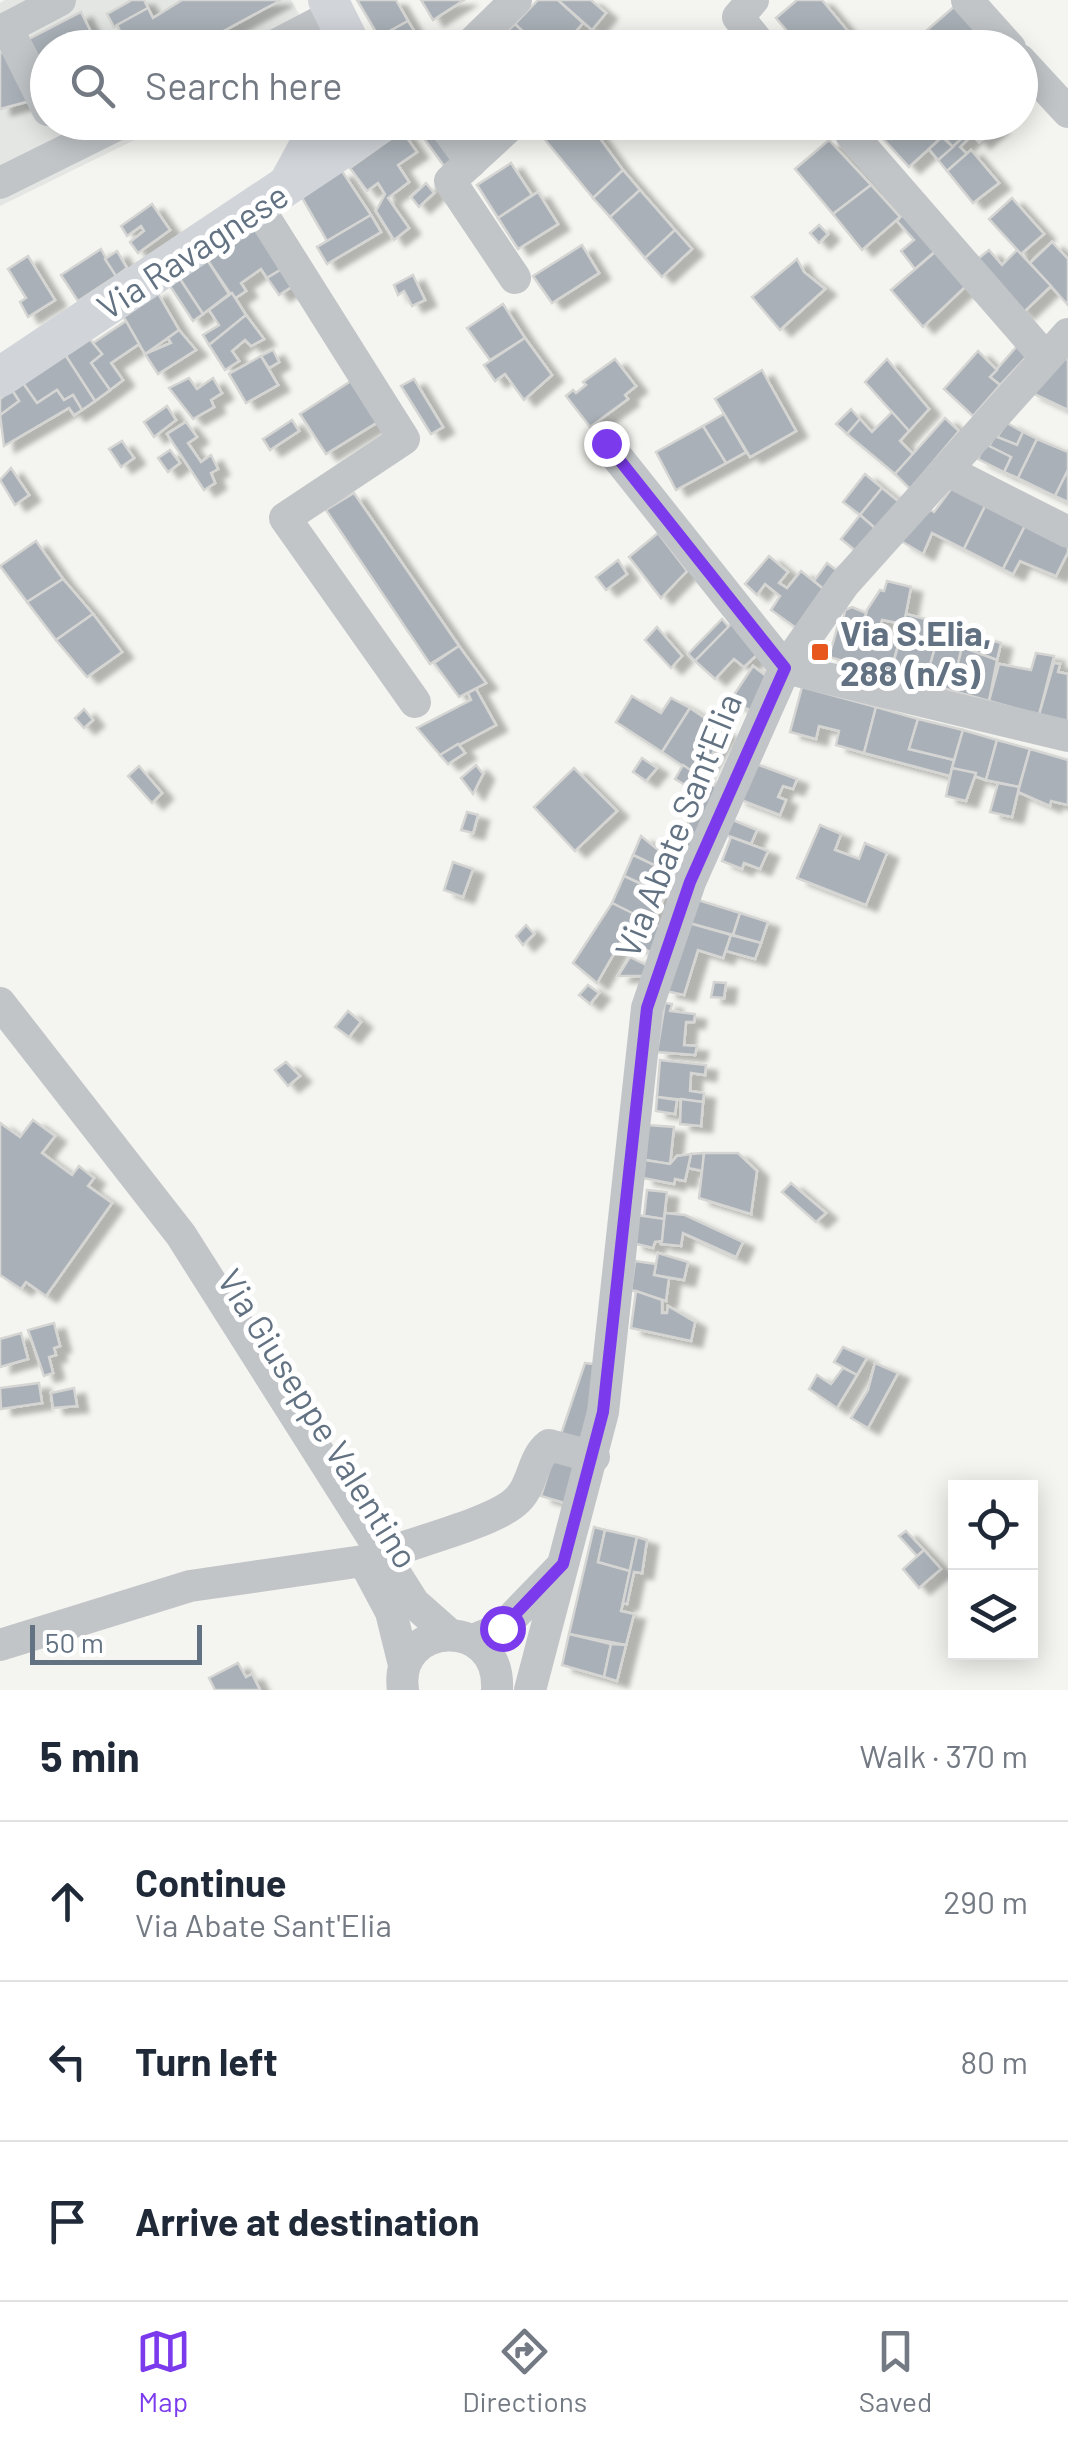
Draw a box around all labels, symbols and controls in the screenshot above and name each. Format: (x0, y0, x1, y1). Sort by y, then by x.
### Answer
search box (30, 30, 1038, 140)
icon: search (65, 58, 120, 113)
text: Search here (145, 62, 343, 108)
street label: Via Ravagnese (89, 173, 295, 327)
route end (584, 421, 630, 467)
place label: Via S.Elia, 288 (n/s) (840, 611, 992, 693)
marker: Via S.Elia, 288 (n/s) (809, 641, 831, 663)
street label: Via Abate Sant'Elia (605, 687, 749, 963)
street label: Via Giuseppe Valentino (210, 1261, 428, 1575)
map controls (948, 1480, 1038, 1660)
button: locate (948, 1480, 1038, 1570)
button: layers (948, 1570, 1038, 1660)
route start (480, 1606, 526, 1652)
scale bar (30, 1620, 202, 1664)
text: 50 m (45, 1625, 104, 1659)
text: 5 min (40, 1730, 140, 1780)
text: Walk · 370 m (860, 1736, 1028, 1774)
text: Continue (135, 1859, 286, 1905)
icon: ahead (40, 1874, 95, 1929)
text: 290 m (943, 1882, 1028, 1920)
text: Via Abate Sant'Elia (135, 1905, 392, 1943)
icon: left (40, 2034, 95, 2089)
text: Turn left (135, 2038, 278, 2084)
text: 80 m (960, 2042, 1028, 2080)
icon: arrive (40, 2194, 95, 2249)
text: Arrive at destination (135, 2198, 480, 2244)
tab: Map (136, 2324, 191, 2418)
tab: Directions (462, 2324, 587, 2418)
tab: Saved (859, 2324, 932, 2418)

